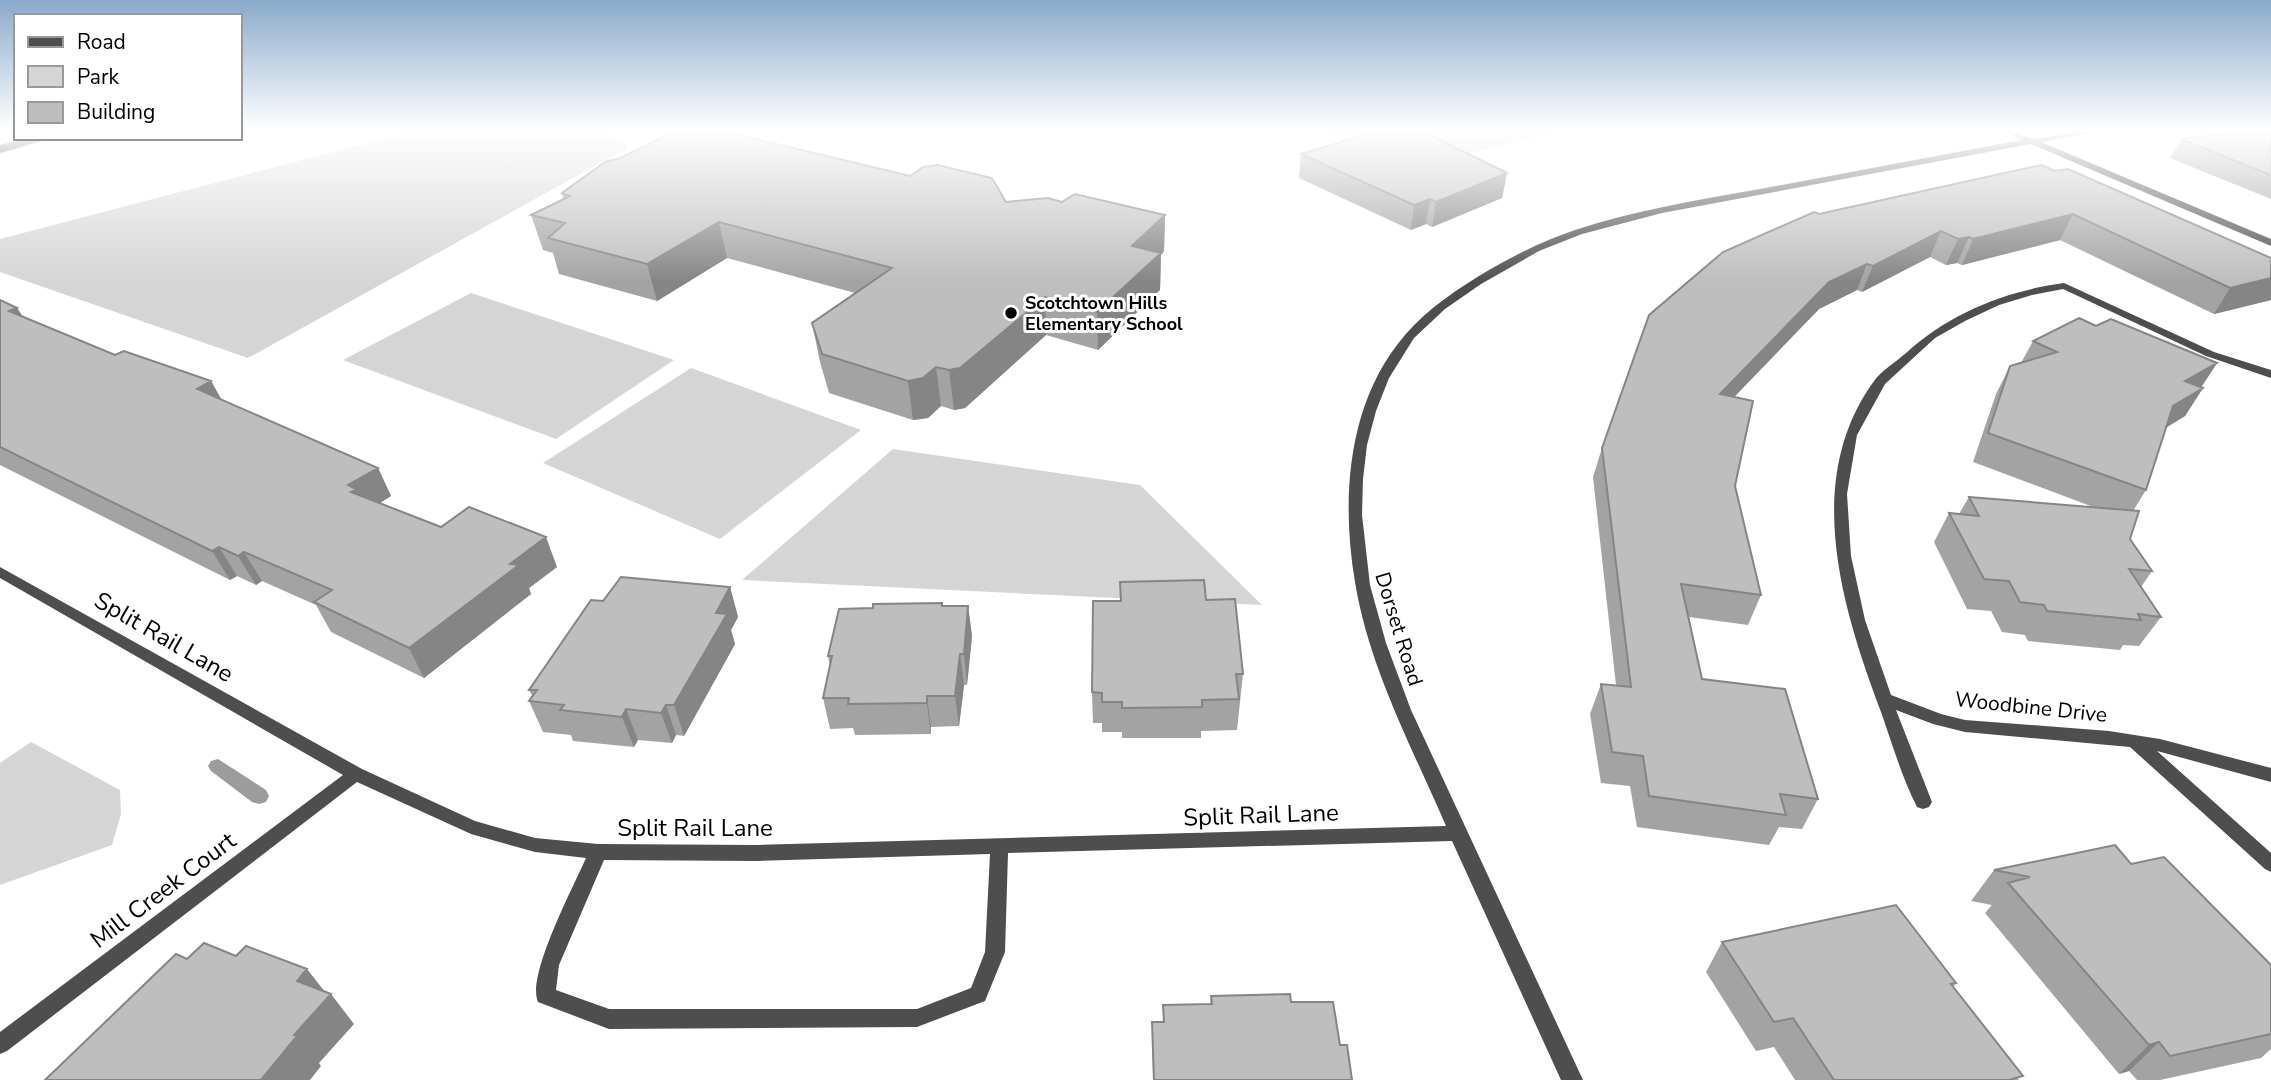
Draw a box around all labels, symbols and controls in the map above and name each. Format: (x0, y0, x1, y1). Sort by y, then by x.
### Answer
legend (14, 14, 242, 140)
text: Road (77, 28, 126, 56)
text: Park (77, 63, 119, 91)
text: Building (77, 98, 155, 126)
place label: Scotchtown Hills Elementary School (1025, 291, 1183, 336)
marker: Scotchtown Hills Elementary School (1003, 305, 1019, 321)
street label: Dorset Road (1368, 569, 1430, 689)
street label: Split Rail Lane (89, 584, 239, 690)
street label: Woodbine Drive (1954, 685, 2108, 729)
street label: Split Rail Lane (1183, 796, 1339, 834)
street label: Split Rail Lane (617, 812, 773, 844)
street label: Mill Creek Court (84, 824, 243, 955)

